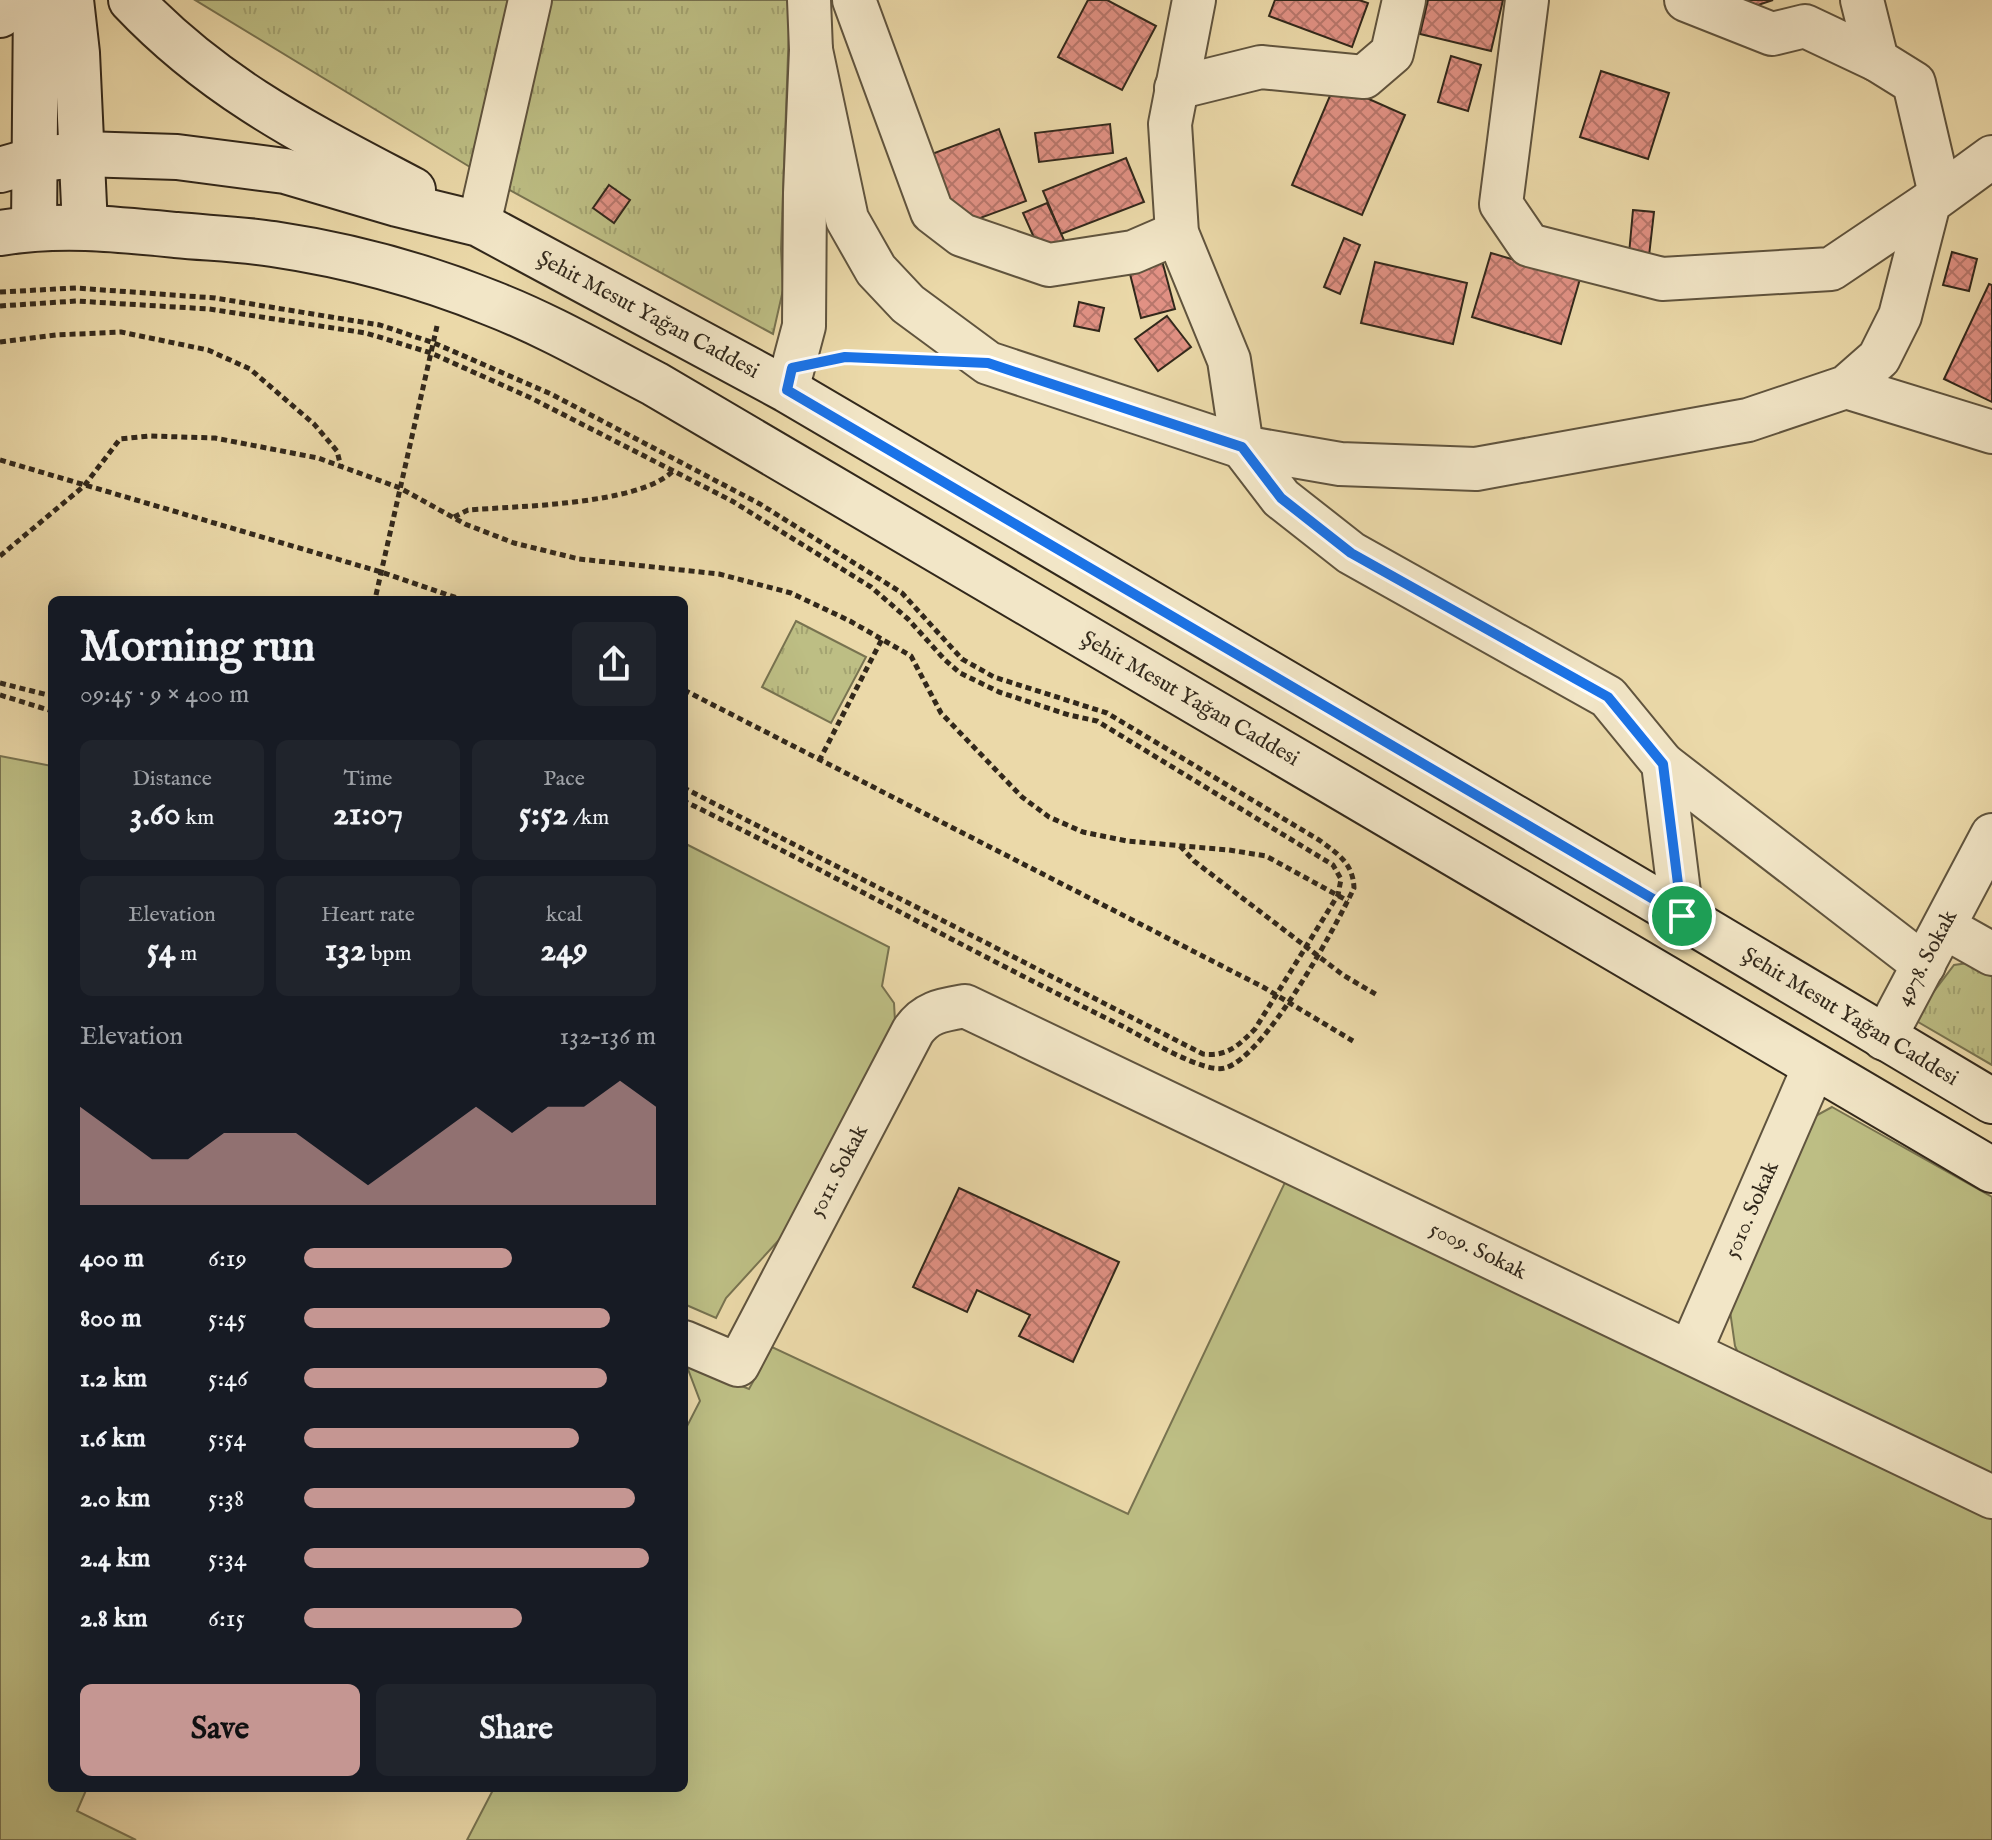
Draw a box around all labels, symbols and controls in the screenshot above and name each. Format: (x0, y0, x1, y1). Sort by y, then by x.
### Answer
street label: Şehit Mesut Yağan Caddesi (532, 245, 764, 386)
text: Morning run (80, 620, 315, 676)
button: share (572, 622, 656, 706)
street label: Şehit Mesut Yağan Caddesi (1076, 625, 1304, 773)
text: 09:45 · 9 × 400 m (80, 678, 249, 711)
text: Distance (132, 765, 212, 793)
text: Time (344, 765, 392, 793)
text: Pace (543, 765, 585, 793)
text: 3.60 (130, 793, 181, 836)
text: 21:07 (333, 793, 403, 836)
text: 5:52 (519, 793, 568, 836)
text: km (181, 804, 214, 832)
text: /km (568, 804, 609, 832)
pin (1648, 882, 1716, 950)
icon: arrive (1660, 894, 1704, 938)
text: Elevation (128, 901, 216, 929)
text: Heart rate (321, 901, 415, 929)
text: kcal (546, 901, 582, 929)
street label: 4978. Sokak (1890, 905, 1964, 1011)
text: 54 (147, 929, 176, 972)
text: 132 (325, 929, 366, 972)
text: 249 (540, 929, 588, 972)
text: m (176, 940, 197, 968)
text: bpm (366, 940, 411, 968)
street label: Şehit Mesut Yağan Caddesi (1737, 941, 1963, 1093)
text: Elevation (80, 1020, 183, 1053)
text: 132–136 m (560, 1020, 656, 1053)
street label: 5011. Sokak (803, 1120, 875, 1222)
street label: 5010. Sokak (1718, 1157, 1786, 1263)
street label: 5009. Sokak (1425, 1215, 1531, 1287)
text: 400 m (80, 1242, 144, 1275)
text: 6:19 (208, 1242, 247, 1275)
text: 800 m (80, 1302, 142, 1335)
text: 5:45 (208, 1302, 246, 1335)
text: 1.2 km (80, 1362, 147, 1395)
text: 5:46 (208, 1362, 248, 1395)
text: 1.6 km (80, 1422, 146, 1455)
text: 5:54 (208, 1422, 246, 1455)
text: 2.0 km (80, 1482, 150, 1515)
text: 5:38 (208, 1482, 244, 1515)
text: 2.4 km (80, 1542, 150, 1575)
text: 5:34 (208, 1542, 247, 1575)
text: 2.8 km (80, 1602, 148, 1635)
text: 6:15 (208, 1602, 245, 1635)
button: Save (80, 1684, 360, 1776)
button: Share (376, 1684, 656, 1776)

